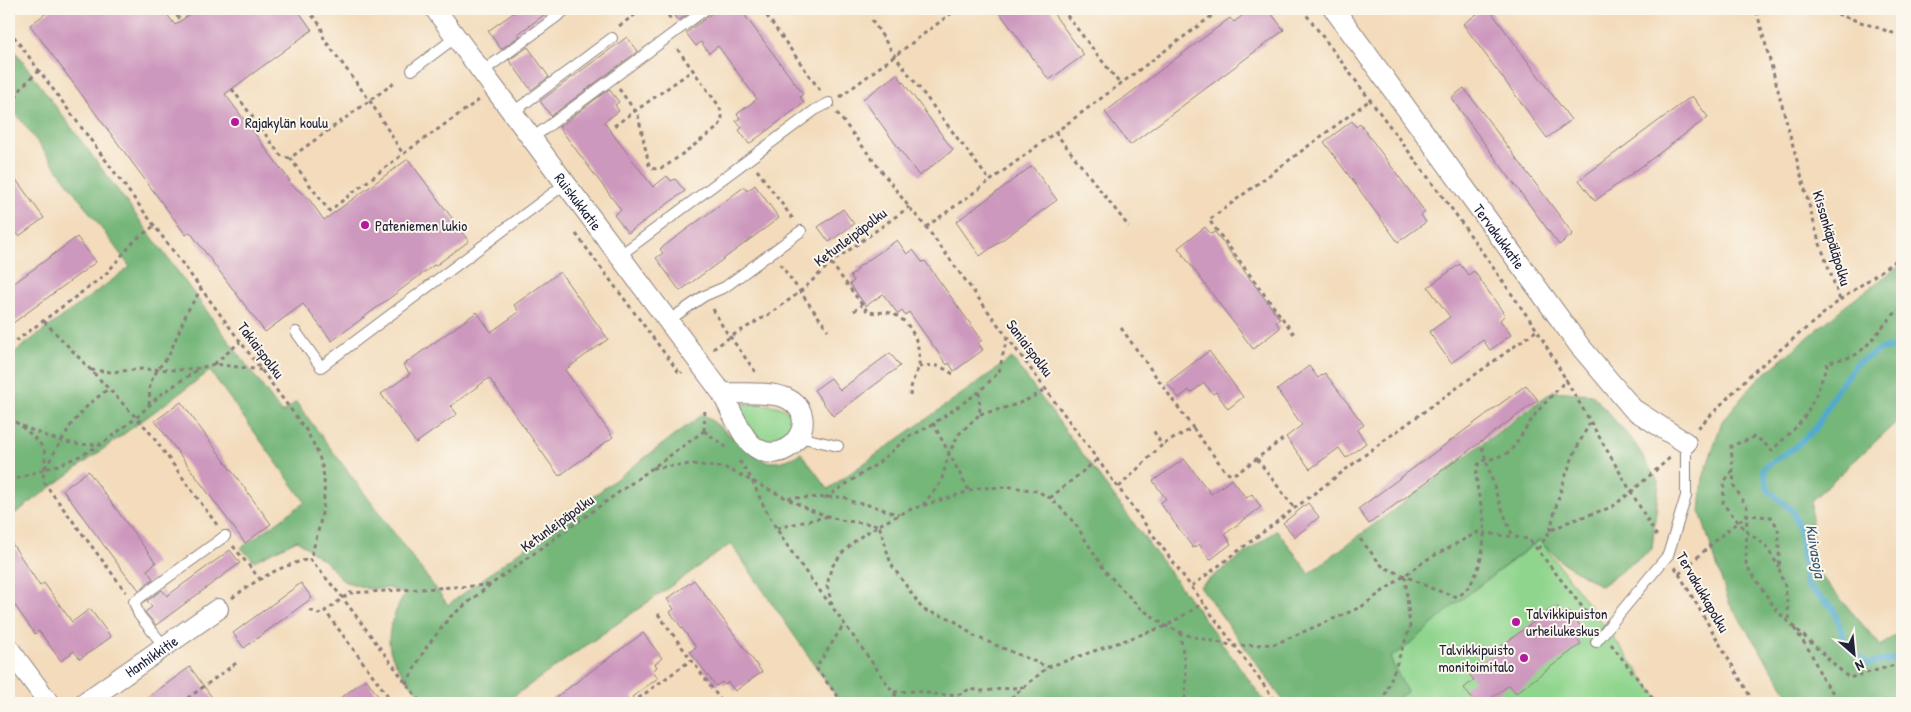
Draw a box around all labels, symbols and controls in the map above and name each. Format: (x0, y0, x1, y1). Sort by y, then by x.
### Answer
place label: Rajakylän koulu (245, 112, 328, 133)
marker: Rajakylän koulu (229, 116, 241, 128)
street label: Ruiskukkatie (550, 168, 607, 234)
street label: Kissankäpäläpolku (1808, 188, 1856, 288)
street label: Tervakukkatie (1469, 199, 1530, 273)
street label: Ketunleipäpolku (809, 203, 891, 271)
place label: Pateniemen lukio (375, 215, 467, 236)
marker: Pateniemen lukio (359, 219, 371, 231)
street label: Saniaispolku (1002, 315, 1058, 381)
street label: Takiaispolku (233, 317, 289, 383)
street label: Ketunleipäpolku (516, 489, 598, 557)
water label: Kuivasoja (1801, 523, 1832, 581)
street label: Tervakukkapolku (1671, 548, 1735, 636)
place label: Talvikkipuiston urheilukeskus (1526, 603, 1608, 641)
marker: Talvikkipuiston urheilukeskus (1510, 616, 1522, 628)
street label: Hanhikkitie (121, 630, 182, 682)
north arrow (1828, 630, 1878, 680)
place label: Talvikkipuisto monitoimitalo (1438, 639, 1514, 677)
marker: Talvikkipuisto monitoimitalo (1518, 652, 1530, 664)
text: N (1852, 656, 1868, 676)

